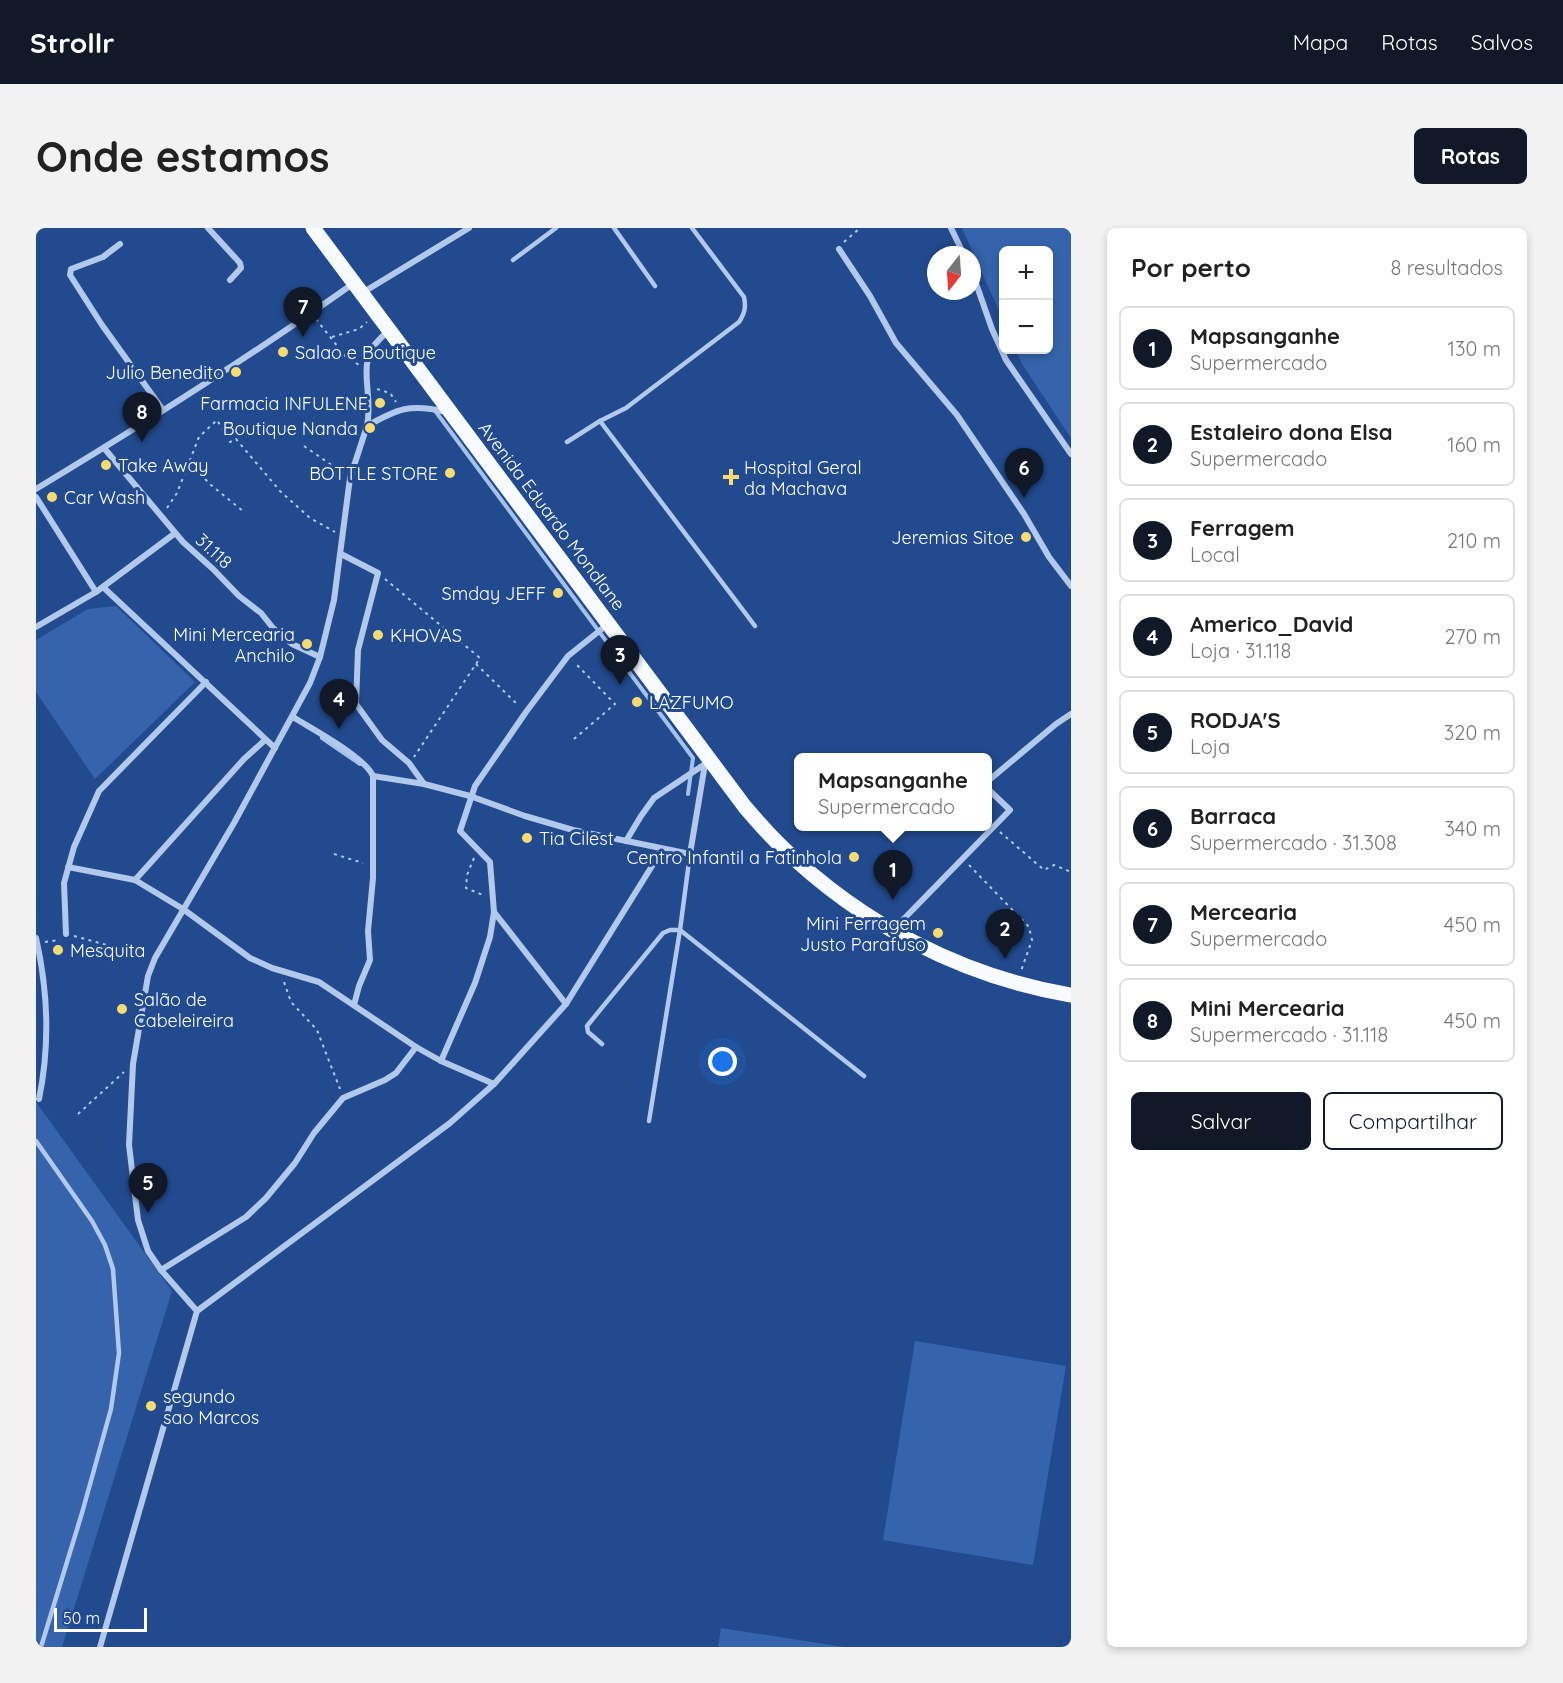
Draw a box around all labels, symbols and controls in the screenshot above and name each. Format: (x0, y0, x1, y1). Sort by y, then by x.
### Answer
text: Strollr (30, 25, 114, 60)
text: Mapa (1293, 29, 1348, 55)
text: Rotas (1381, 29, 1438, 55)
text: Salvos (1471, 29, 1533, 55)
button: Rotas (1414, 128, 1527, 184)
text: Onde estamos (36, 130, 330, 183)
north arrow (927, 246, 981, 300)
map controls (999, 246, 1053, 354)
button: + (999, 246, 1053, 300)
text: Por perto (1131, 251, 1251, 284)
text: 8 resultados (1390, 255, 1503, 280)
pin: 7 (284, 288, 322, 337)
button: − (999, 300, 1053, 354)
text: Mapsanganhe (1190, 322, 1340, 350)
text: 1 (1149, 336, 1156, 361)
text: 130 m (1448, 336, 1501, 361)
place label: Salao e Boutique (295, 341, 436, 364)
marker: Salao e Boutique (276, 345, 290, 359)
text: Supermercado (1190, 350, 1327, 375)
place label: Julio Benedito (106, 361, 224, 384)
marker: Julio Benedito (229, 365, 243, 379)
pin: 8 (122, 392, 162, 442)
place label: Farmacia INFULENE (200, 392, 368, 415)
marker: Farmacia INFULENE (373, 396, 387, 410)
place label: Boutique Nanda (223, 417, 358, 440)
street label: Avenida Eduardo Mondlane (474, 417, 630, 615)
text: Estaleiro dona Elsa (1190, 418, 1393, 446)
marker: Boutique Nanda (363, 421, 377, 435)
text: 2 (1147, 432, 1158, 457)
text: 160 m (1447, 432, 1501, 457)
text: Supermercado (1190, 446, 1327, 471)
pin: 6 (1004, 448, 1044, 498)
place label: Take Away (118, 454, 209, 477)
place label: Hospital Geral da Machava (744, 456, 862, 500)
marker: Take Away (99, 458, 113, 472)
place label: BOTTLE STORE (309, 462, 438, 485)
marker: BOTTLE STORE (443, 466, 457, 480)
marker: Hospital Geral da Machava (722, 468, 740, 486)
place label: Car Wash (64, 486, 145, 509)
marker: Car Wash (45, 490, 59, 504)
text: Ferragem (1190, 514, 1295, 542)
place label: Jeremias Sitoe (891, 526, 1014, 549)
street label: 31.118 (191, 528, 237, 574)
text: 3 (1147, 528, 1158, 553)
text: 210 m (1447, 528, 1501, 553)
marker: Jeremias Sitoe (1019, 530, 1033, 544)
text: Local (1190, 542, 1240, 567)
place label: Smday JEFF (442, 582, 546, 605)
marker: Smday JEFF (551, 586, 565, 600)
text: Americo_David (1190, 610, 1353, 638)
place label: Mini Mercearia Anchilo (173, 623, 295, 667)
place label: KHOVAS (390, 624, 462, 647)
text: 4 (1147, 624, 1158, 649)
text: 270 m (1444, 624, 1501, 649)
marker: KHOVAS (371, 628, 385, 642)
pin: 3 (600, 636, 640, 685)
marker: Mini Mercearia Anchilo (300, 637, 314, 651)
text: Loja · 31.118 (1190, 638, 1291, 663)
pin: 4 (320, 680, 358, 729)
place label: LAZFUMO (649, 691, 734, 714)
marker: LAZFUMO (630, 695, 644, 709)
text: RODJA'S (1190, 706, 1281, 734)
text: 5 (1147, 720, 1158, 745)
text: 320 m (1444, 720, 1501, 745)
text: Loja (1190, 734, 1230, 759)
popup (794, 753, 992, 831)
text: Mapsanganhe (818, 766, 968, 794)
text: Supermercado (818, 794, 955, 819)
text: Barraca (1190, 802, 1276, 830)
text: 6 (1147, 816, 1158, 841)
text: 340 m (1444, 816, 1501, 841)
place label: Tia Cilest (539, 827, 614, 850)
text: Supermercado · 31.308 (1190, 830, 1397, 855)
marker: Tia Cilest (520, 831, 534, 845)
place label: Centro Infantil a Fatinhola (626, 846, 842, 869)
marker: Centro Infantil a Fatinhola (847, 850, 861, 864)
pin: 1 (874, 850, 912, 900)
text: Mercearia (1190, 898, 1297, 926)
pin: 2 (986, 910, 1024, 959)
place label: Mini Ferragem Justo Parafuso (800, 912, 926, 956)
text: 7 (1147, 912, 1158, 937)
text: 450 m (1444, 912, 1501, 937)
marker: Mini Ferragem Justo Parafuso (931, 926, 945, 940)
text: Supermercado (1190, 926, 1327, 951)
place label: Mesquita (70, 939, 146, 962)
marker: Mesquita (51, 943, 65, 957)
place label: Salão de Cabeleireira (134, 988, 234, 1032)
text: Mini Mercearia (1190, 994, 1345, 1022)
marker: Salão de Cabeleireira (115, 1002, 129, 1016)
text: 8 (1147, 1008, 1158, 1033)
text: 450 m (1444, 1008, 1501, 1033)
text: Supermercado · 31.118 (1190, 1022, 1388, 1047)
your location (708, 1047, 737, 1076)
button: Salvar (1131, 1092, 1311, 1150)
button: Compartilhar (1323, 1092, 1503, 1150)
pin: 5 (128, 1164, 168, 1213)
place label: segundo sao Marcos (163, 1385, 259, 1429)
marker: segundo sao Marcos (144, 1399, 158, 1413)
scale bar (54, 1605, 147, 1632)
text: 50 m (63, 1608, 100, 1628)

